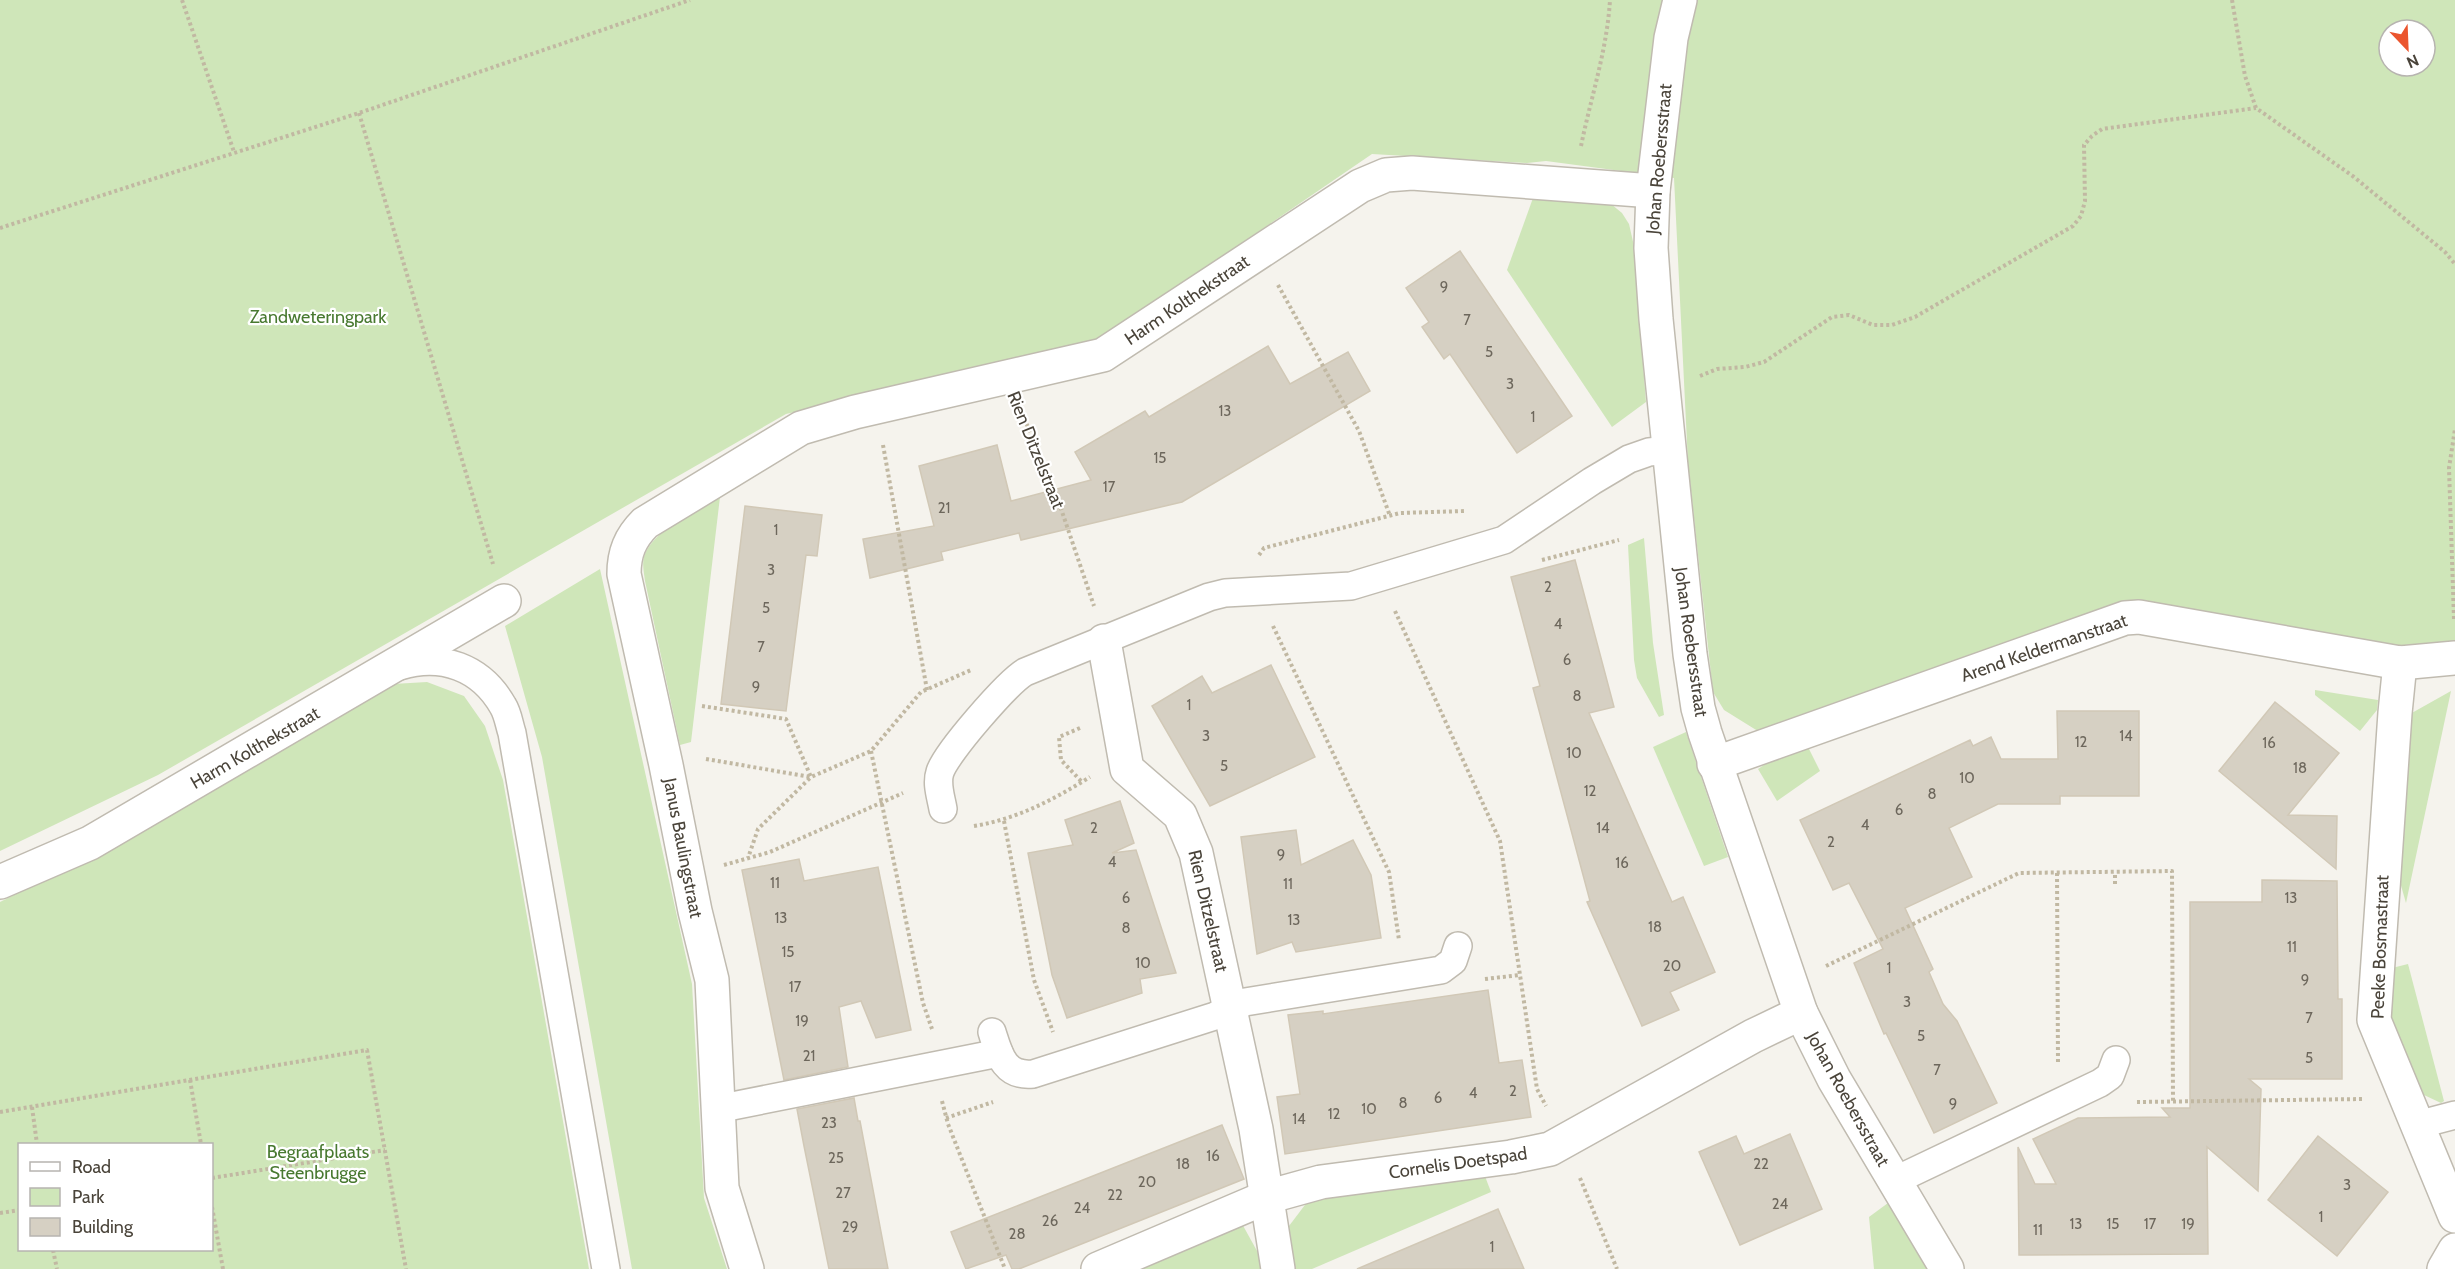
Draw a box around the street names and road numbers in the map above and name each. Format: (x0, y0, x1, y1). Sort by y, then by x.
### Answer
street label: Johan Roebersstraat (1641, 83, 1677, 236)
street label: Harm Kolthekstraat (1120, 250, 1254, 350)
street label: Rien Ditzelstraat (1002, 388, 1070, 512)
street label: Johan Roebersstraat (1669, 565, 1712, 718)
street label: Arend Keldermanstraat (1958, 609, 2130, 687)
street label: Harm Kolthekstraat (186, 702, 324, 794)
street label: Janus Baulingstraat (658, 775, 707, 920)
street label: Rien Ditzelstraat (1183, 848, 1233, 974)
street label: Peeke Bosmastraat (2366, 875, 2394, 1019)
street label: Johan Roebersstraat (1801, 1027, 1894, 1170)
street label: Cornelis Doetspad (1387, 1142, 1529, 1184)

